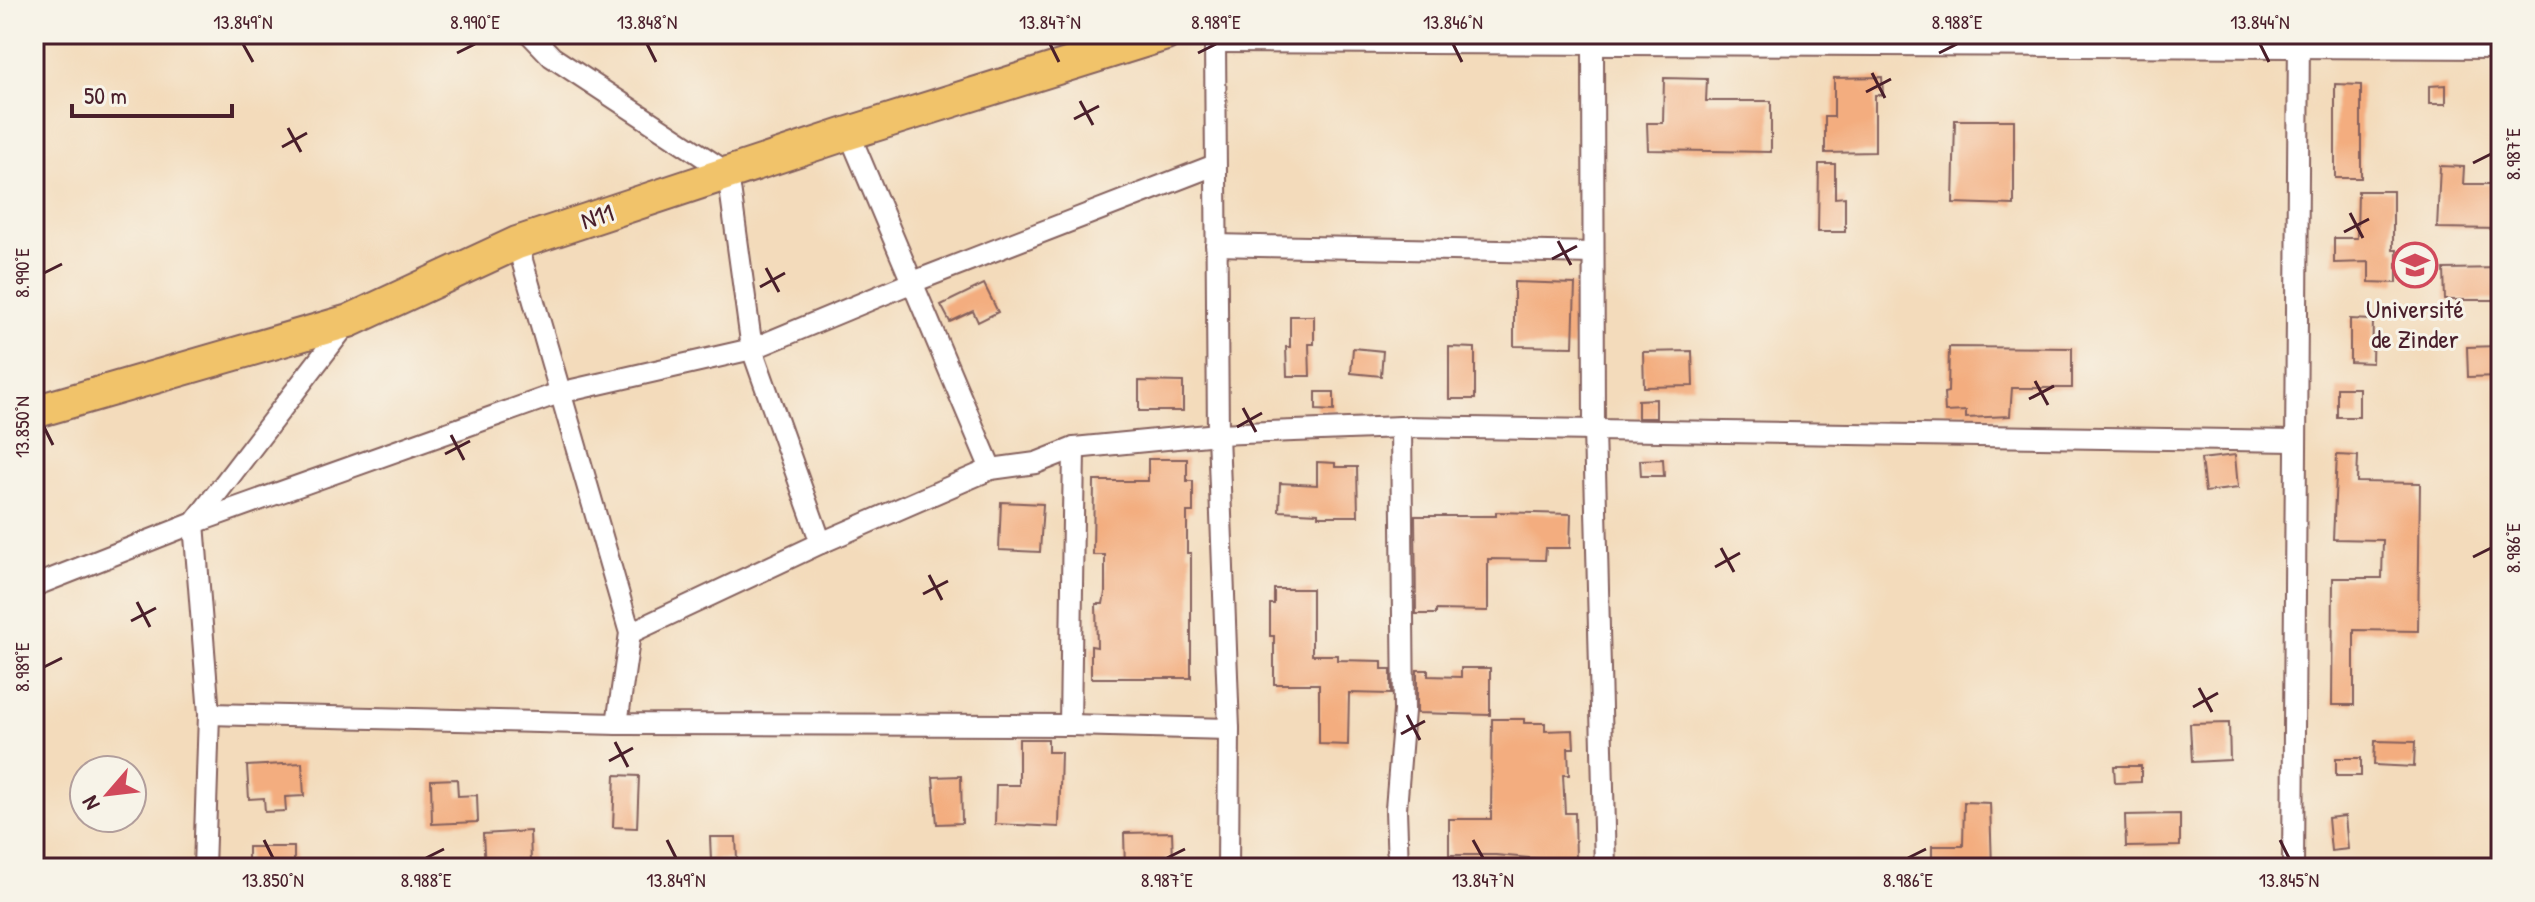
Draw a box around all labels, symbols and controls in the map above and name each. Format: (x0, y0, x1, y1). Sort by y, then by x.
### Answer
text: 13.849°N (213, 8, 273, 35)
text: 8.990°E (450, 8, 500, 35)
text: 13.848°N (617, 8, 677, 35)
text: 13.847°N (1019, 8, 1081, 35)
text: 8.989°E (1191, 8, 1241, 35)
text: 13.846°N (1423, 8, 1483, 35)
text: 8.988°E (1931, 8, 1983, 35)
text: 13.844°N (2230, 8, 2290, 35)
scale bar (72, 68, 232, 118)
text: 50 m (84, 79, 127, 111)
text: 8.987°E (2499, 128, 2526, 180)
street label: N11 (576, 194, 618, 238)
school or university icon: Université de Zinder (2391, 241, 2439, 289)
text: 8.990°E (8, 248, 35, 298)
place label: Université de Zinder (2366, 291, 2464, 356)
text: 13.850°N (8, 396, 35, 458)
text: 8.986°E (2499, 523, 2526, 573)
text: 8.989°E (8, 642, 35, 692)
north arrow (68, 754, 148, 834)
text: N (74, 791, 106, 816)
text: 13.850°N (242, 866, 304, 893)
text: 8.988°E (400, 866, 452, 893)
text: 13.849°N (646, 866, 706, 893)
text: 8.987°E (1141, 866, 1193, 893)
text: 13.847°N (1452, 866, 1514, 893)
text: 8.986°E (1883, 866, 1933, 893)
text: 13.845°N (2259, 866, 2319, 893)

